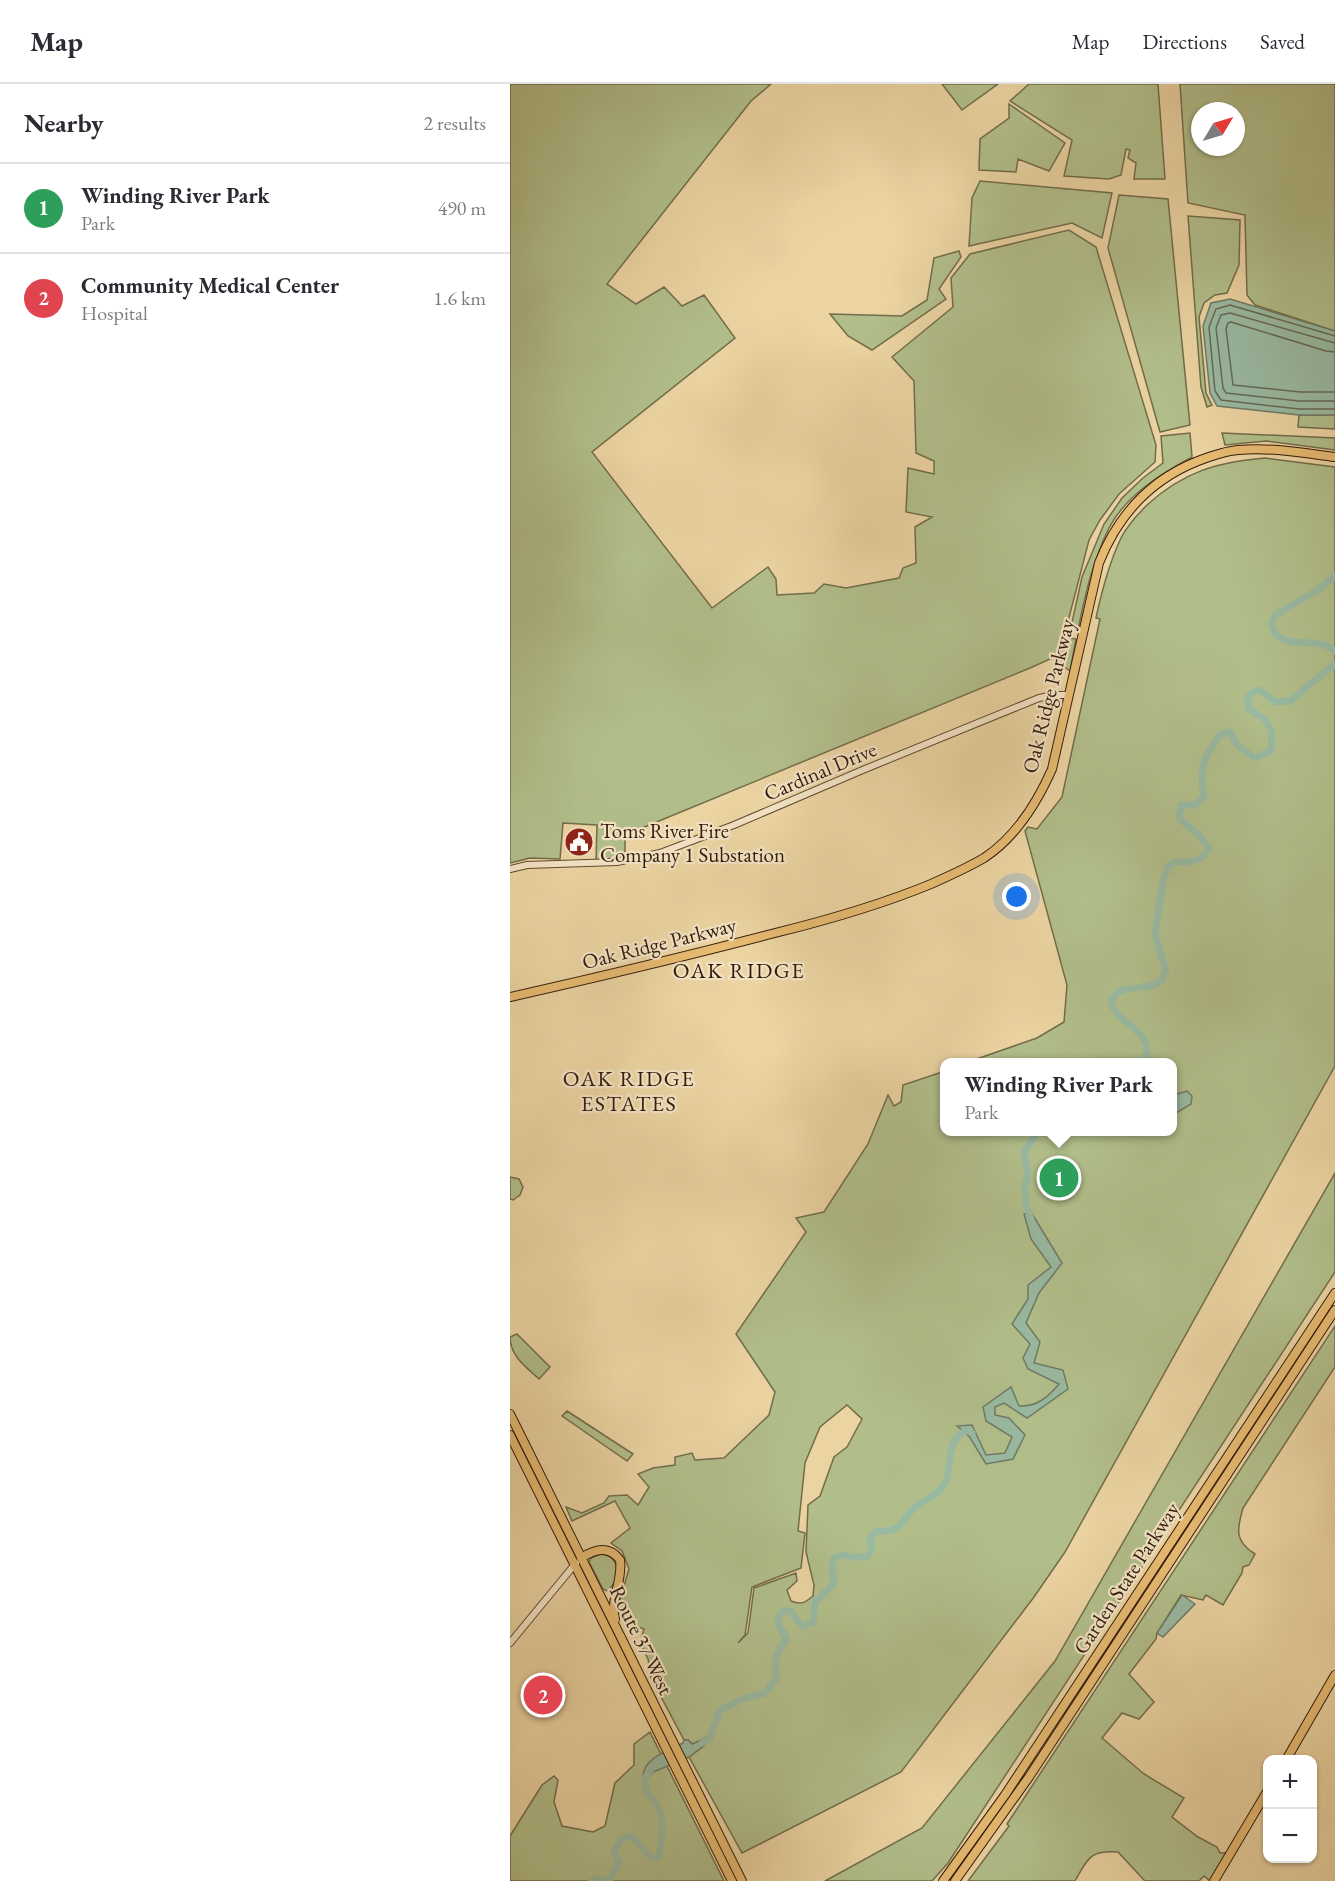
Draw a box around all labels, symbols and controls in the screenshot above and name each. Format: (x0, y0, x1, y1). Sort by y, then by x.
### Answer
text: Map (30, 23, 83, 59)
text: Map (1072, 28, 1109, 55)
text: Directions (1142, 28, 1227, 55)
text: Saved (1260, 28, 1305, 55)
north arrow (1191, 102, 1245, 156)
text: Nearby (24, 106, 104, 140)
text: 2 results (423, 110, 486, 136)
text: Winding River Park (81, 181, 270, 210)
text: 1 (38, 195, 49, 221)
text: 490 m (438, 195, 486, 221)
text: Park (81, 210, 115, 236)
text: Community Medical Center (81, 271, 339, 300)
text: 2 (38, 285, 49, 311)
text: 1.6 km (433, 285, 486, 311)
text: Hospital (81, 300, 148, 326)
street label: Oak Ridge Parkway (1016, 615, 1080, 776)
street label: Cardinal Drive (760, 735, 880, 807)
place label: Toms River Fire Company 1 Substation (600, 817, 785, 868)
public building icon: Toms River Fire Company 1 Substation (563, 826, 595, 858)
your location (1002, 882, 1031, 911)
street label: Oak Ridge Parkway (579, 911, 740, 975)
district label: OAK RIDGE (673, 956, 805, 985)
popup (940, 1058, 1177, 1136)
district label: OAK RIDGE ESTATES (563, 1064, 695, 1118)
text: Winding River Park (964, 1070, 1153, 1099)
text: Park (964, 1099, 998, 1125)
pin: 1 (1040, 1156, 1078, 1200)
street label: Garden State Parkway (1067, 1496, 1186, 1659)
street label: Route 37 West (604, 1581, 680, 1700)
pin: 2 (524, 1672, 562, 1718)
map controls (1263, 1755, 1317, 1863)
button: + (1263, 1755, 1317, 1809)
button: − (1263, 1809, 1317, 1863)

